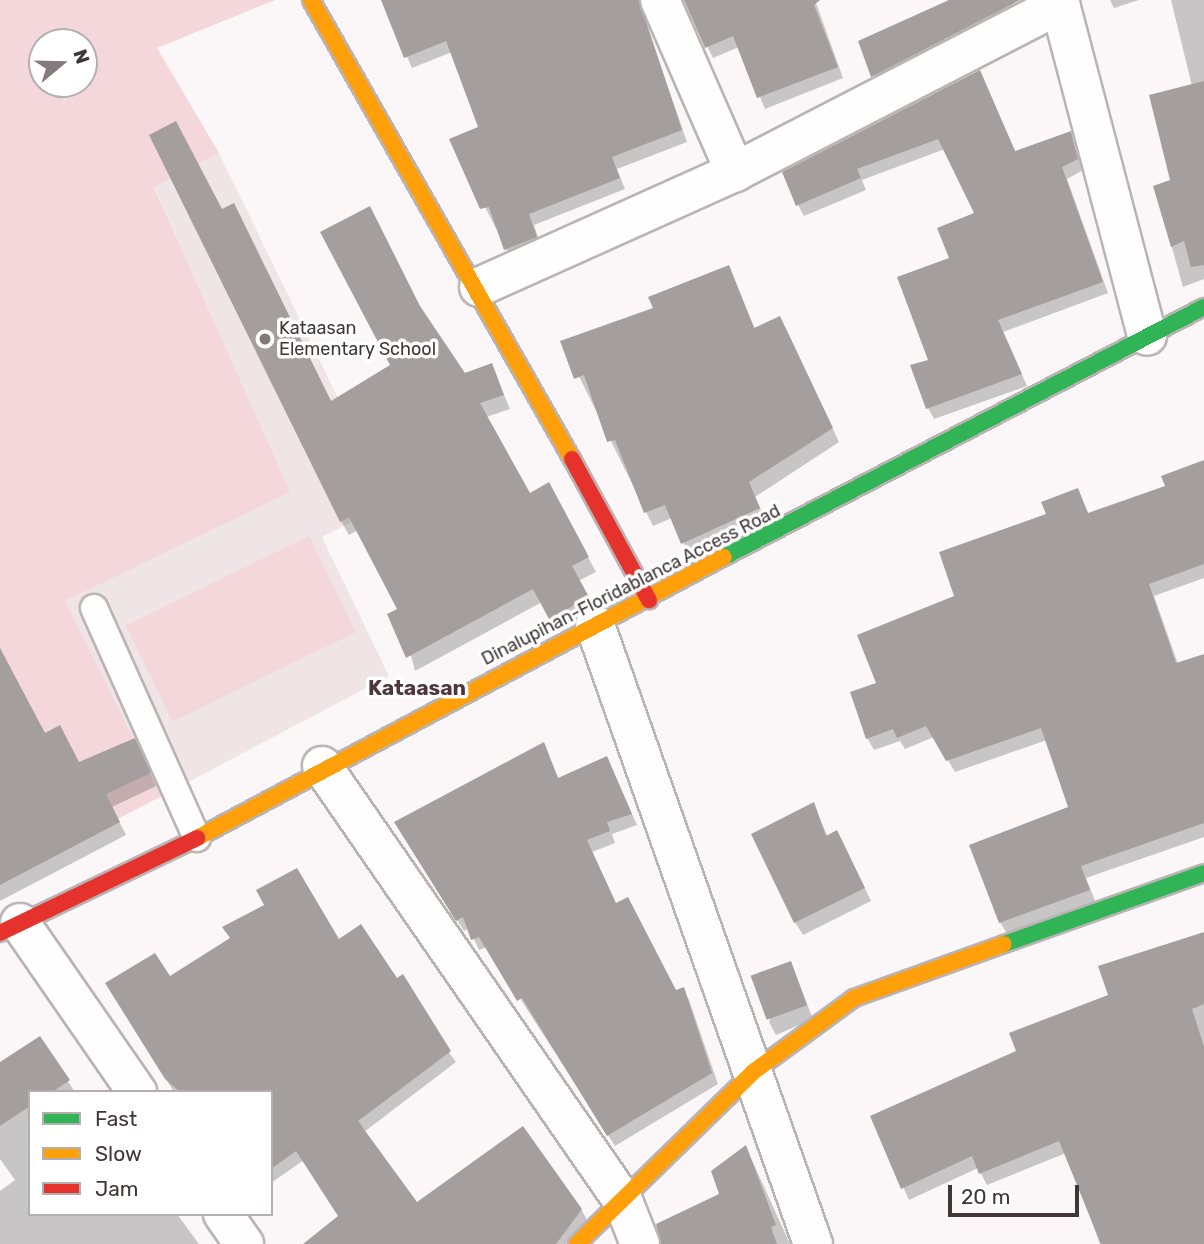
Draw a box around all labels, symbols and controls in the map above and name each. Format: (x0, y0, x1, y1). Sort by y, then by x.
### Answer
north arrow (28, 28, 98, 98)
text: N (68, 46, 95, 67)
place label: Kataasan Elementary School (279, 318, 437, 360)
marker: Kataasan Elementary School (257, 331, 273, 347)
street label: Dinalupihan-Floridablanca Access Road (478, 500, 784, 670)
district label: Kataasan (368, 675, 466, 701)
legend (28, 1090, 273, 1216)
text: Fast (95, 1106, 137, 1131)
text: Slow (95, 1141, 142, 1166)
scale bar (952, 1170, 1083, 1214)
text: Jam (95, 1176, 139, 1201)
text: 20 m (961, 1184, 1010, 1209)

